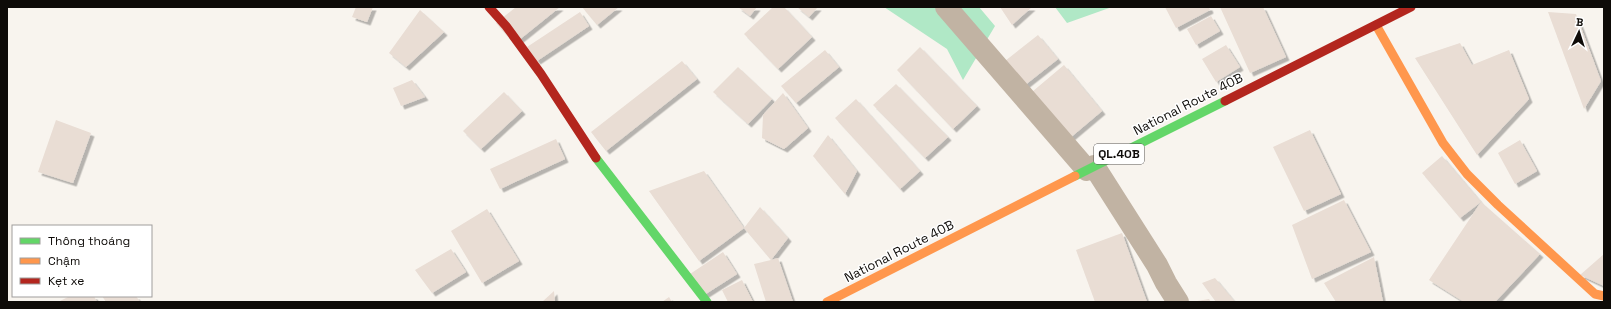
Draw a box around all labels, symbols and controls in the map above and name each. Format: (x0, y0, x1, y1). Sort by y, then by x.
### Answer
north arrow (1559, 12, 1599, 52)
text: B (1576, 15, 1584, 29)
street label: National Route 40B (1130, 69, 1246, 139)
road number: QL.40B (1094, 144, 1144, 164)
street label: National Route 40B (841, 216, 957, 286)
legend (12, 225, 152, 297)
text: Thông thoáng (48, 233, 130, 249)
text: Chậm (48, 253, 80, 269)
text: Kẹt xe (48, 273, 84, 289)

